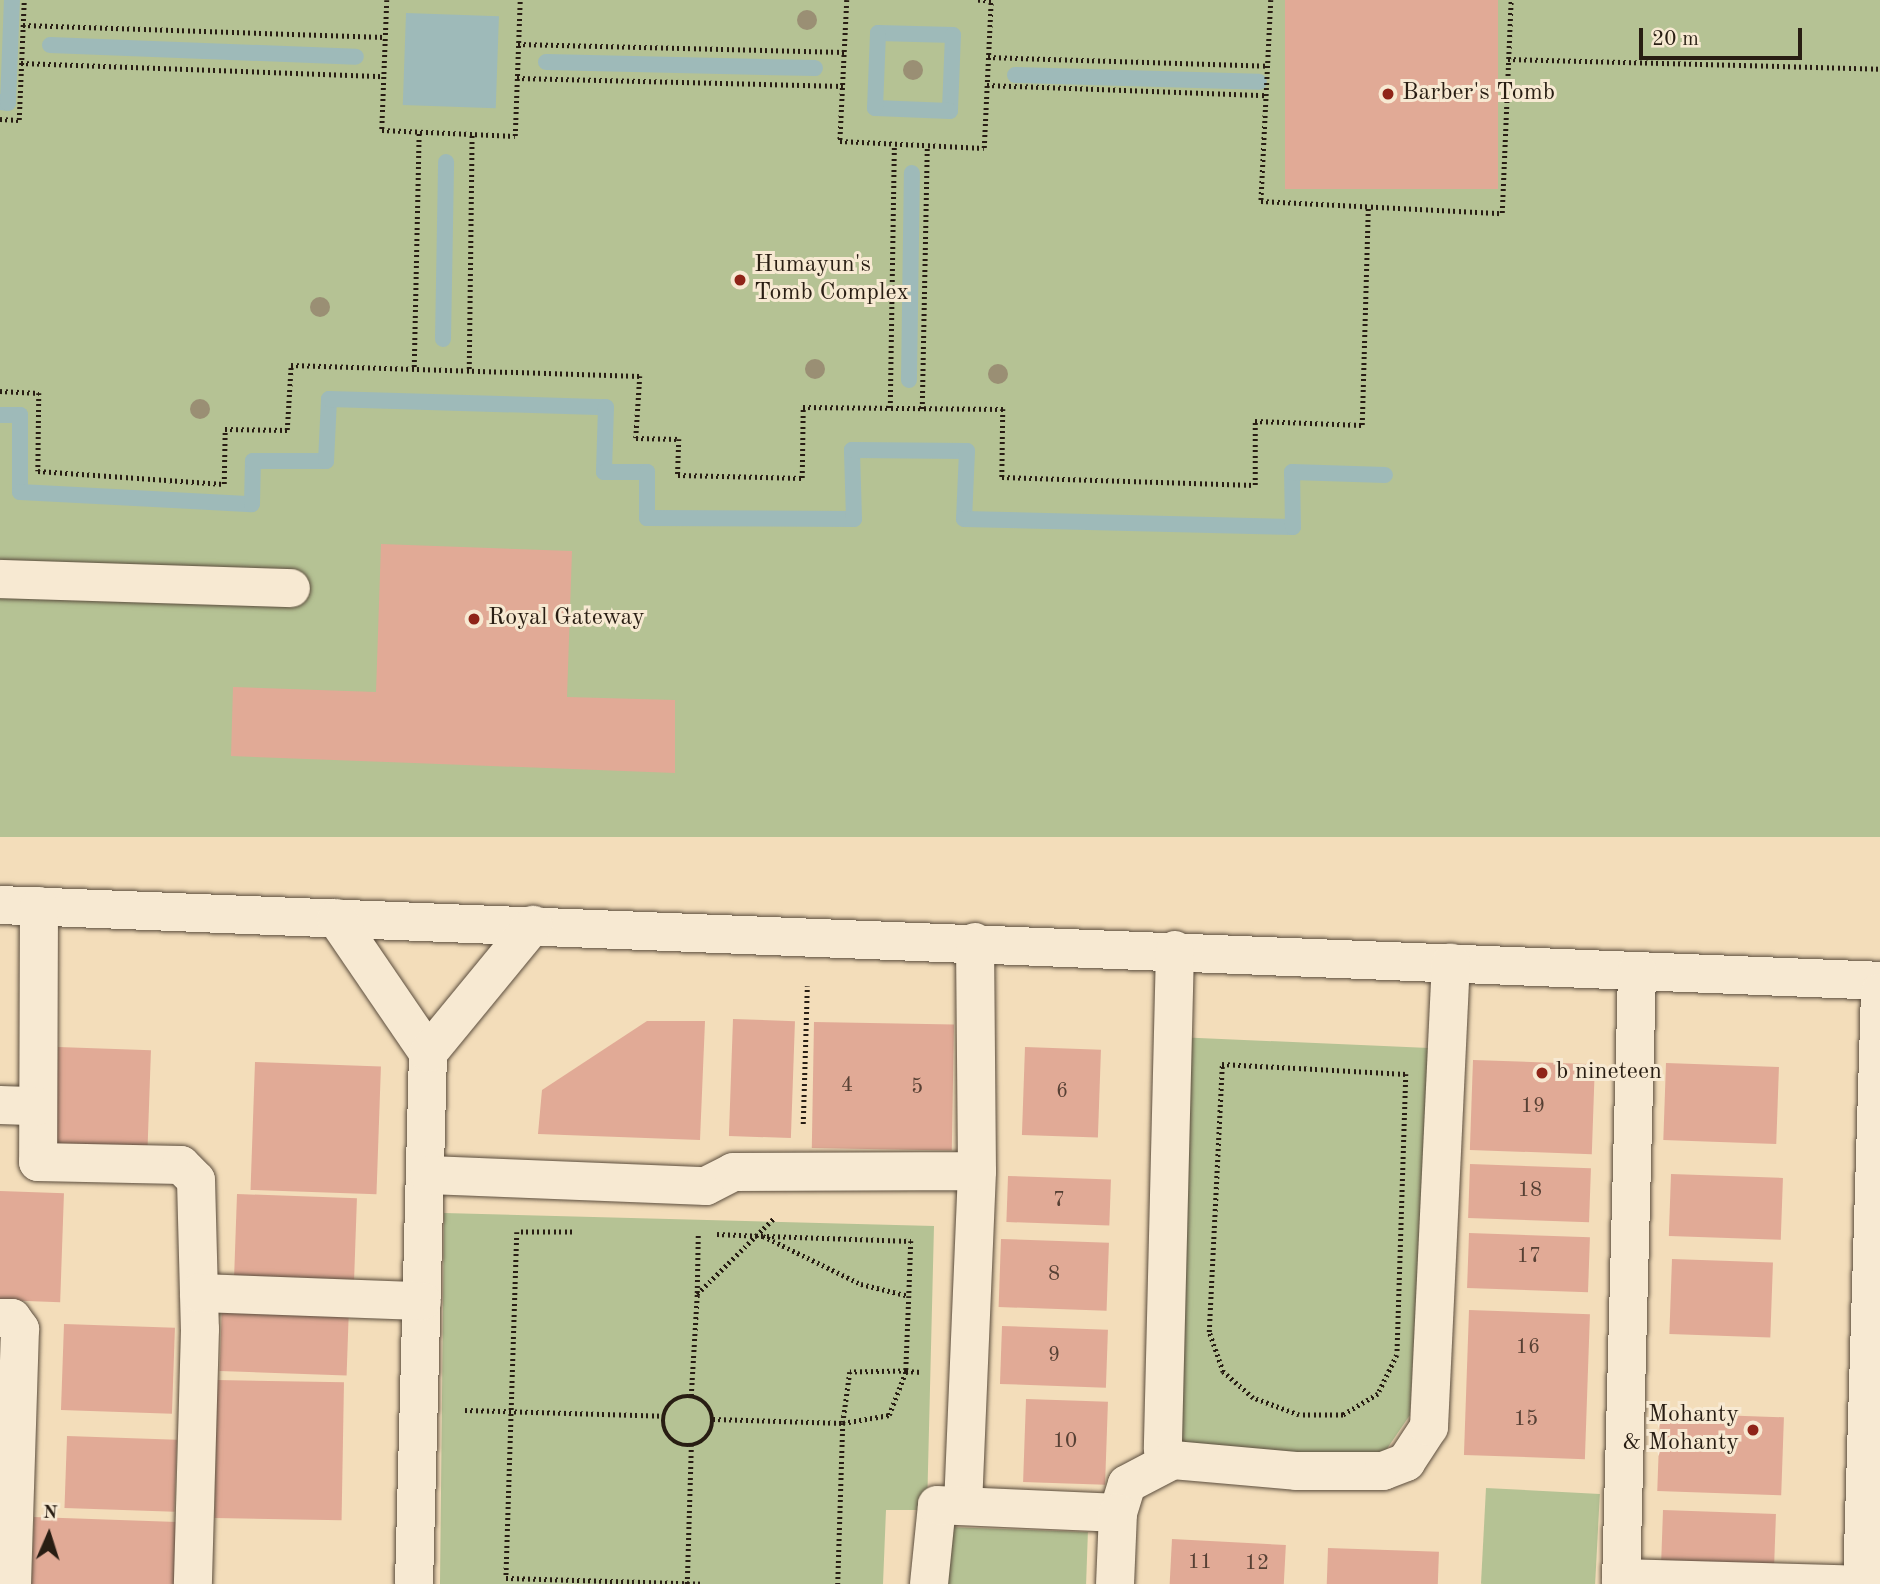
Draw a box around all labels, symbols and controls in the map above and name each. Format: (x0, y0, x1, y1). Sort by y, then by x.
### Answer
scale bar (1642, 14, 1805, 58)
text: 20 m (1652, 29, 1699, 50)
place label: Barber's Tomb (1402, 80, 1555, 108)
marker: Barber's Tomb (1380, 86, 1396, 102)
place label: Humayun's Tomb Complex (754, 252, 909, 308)
marker: Humayun's Tomb Complex (732, 272, 748, 288)
place label: Royal Gateway (488, 605, 645, 633)
marker: Royal Gateway (466, 611, 482, 627)
place label: b nineteen (1556, 1059, 1662, 1087)
marker: b nineteen (1534, 1065, 1550, 1081)
house number: 4 (841, 1073, 853, 1099)
house number: 5 (911, 1075, 923, 1101)
house number: 6 (1056, 1079, 1068, 1105)
house number: 19 (1521, 1094, 1545, 1120)
house number: 18 (1518, 1178, 1542, 1204)
house number: 7 (1053, 1188, 1065, 1214)
house number: 17 (1517, 1244, 1541, 1270)
house number: 8 (1048, 1262, 1060, 1288)
house number: 16 (1516, 1335, 1540, 1361)
house number: 9 (1048, 1343, 1060, 1369)
place label: Mohanty & Mohanty (1622, 1402, 1739, 1458)
house number: 15 (1514, 1407, 1538, 1433)
marker: Mohanty & Mohanty (1745, 1422, 1761, 1438)
house number: 10 (1053, 1429, 1077, 1455)
north arrow (14, 1500, 84, 1570)
text: N (42, 1504, 58, 1523)
house number: 11 (1188, 1550, 1212, 1576)
house number: 12 (1245, 1551, 1269, 1577)

